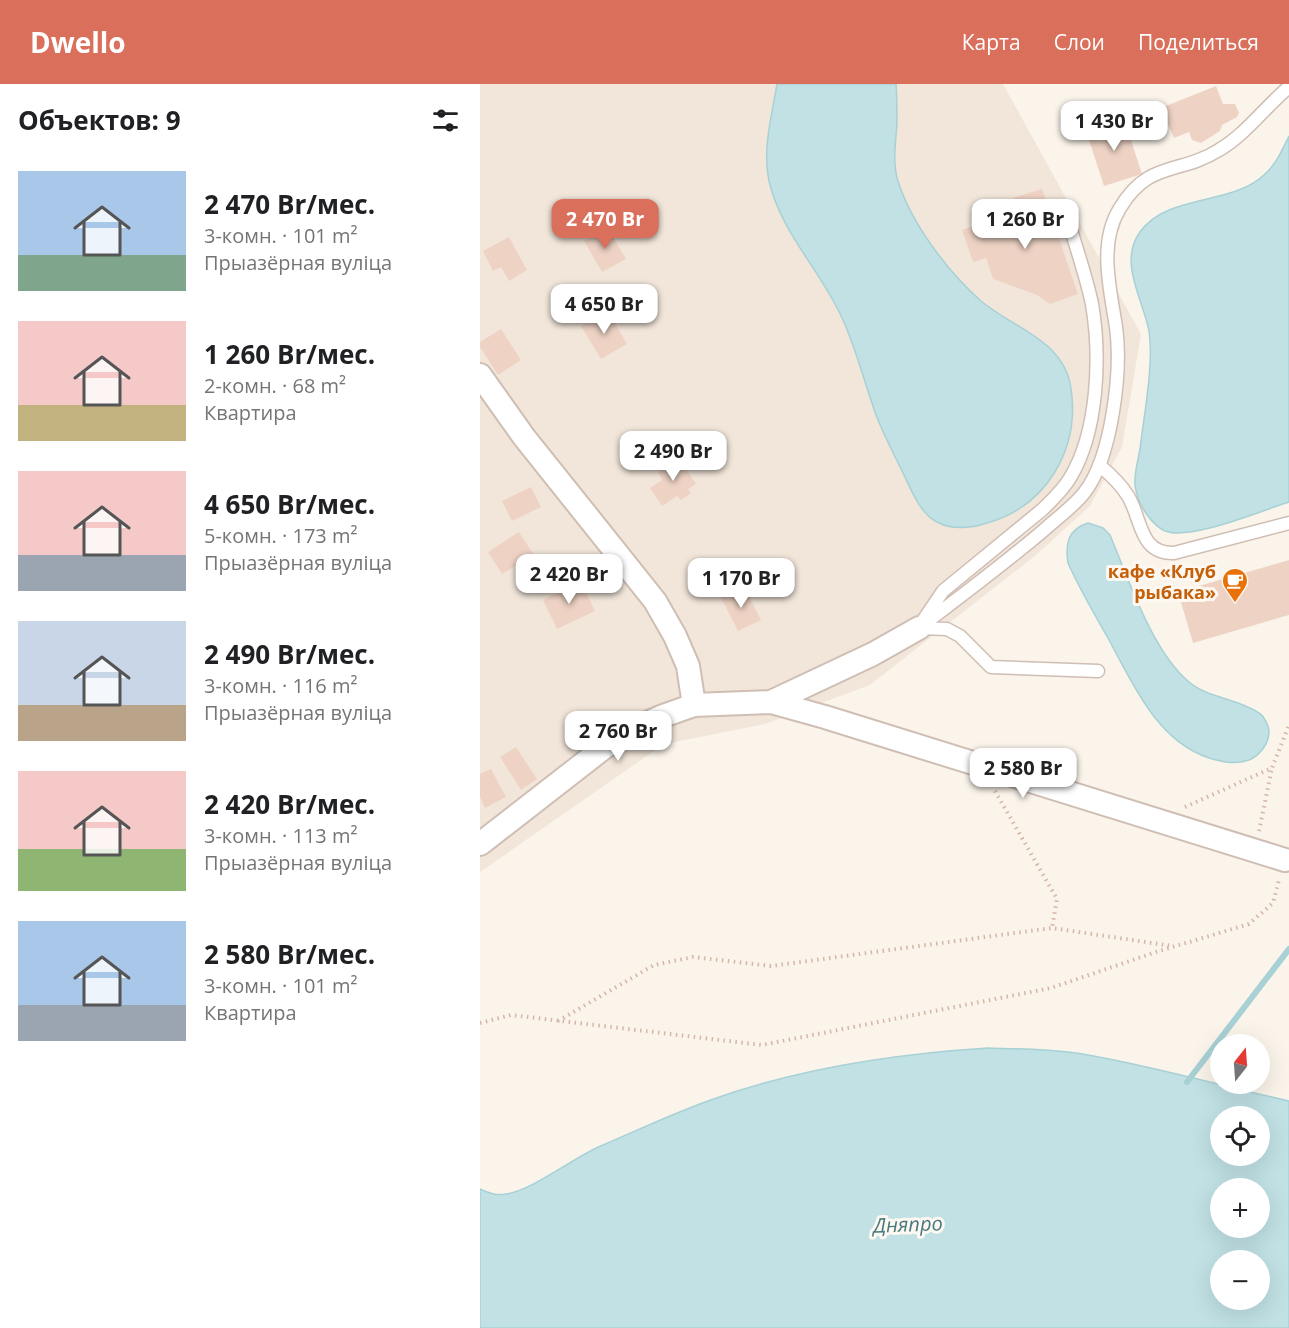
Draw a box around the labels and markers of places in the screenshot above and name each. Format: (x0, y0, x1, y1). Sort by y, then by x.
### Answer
pin: 1 430 Br (1052, 101, 1176, 152)
pin: 2 470 Br (543, 199, 667, 250)
pin: 1 260 Br (963, 199, 1087, 250)
pin: 4 650 Br (542, 284, 666, 335)
pin: 2 490 Br (611, 431, 735, 482)
pin: 2 420 Br (507, 554, 631, 605)
pin: 1 170 Br (679, 558, 803, 609)
place label: кафе «Клуб рыбака» (1108, 559, 1216, 604)
cafe icon: кафе «Клуб рыбака» (1220, 566, 1250, 604)
pin: 2 760 Br (556, 711, 680, 762)
pin: 2 580 Br (961, 748, 1085, 799)

